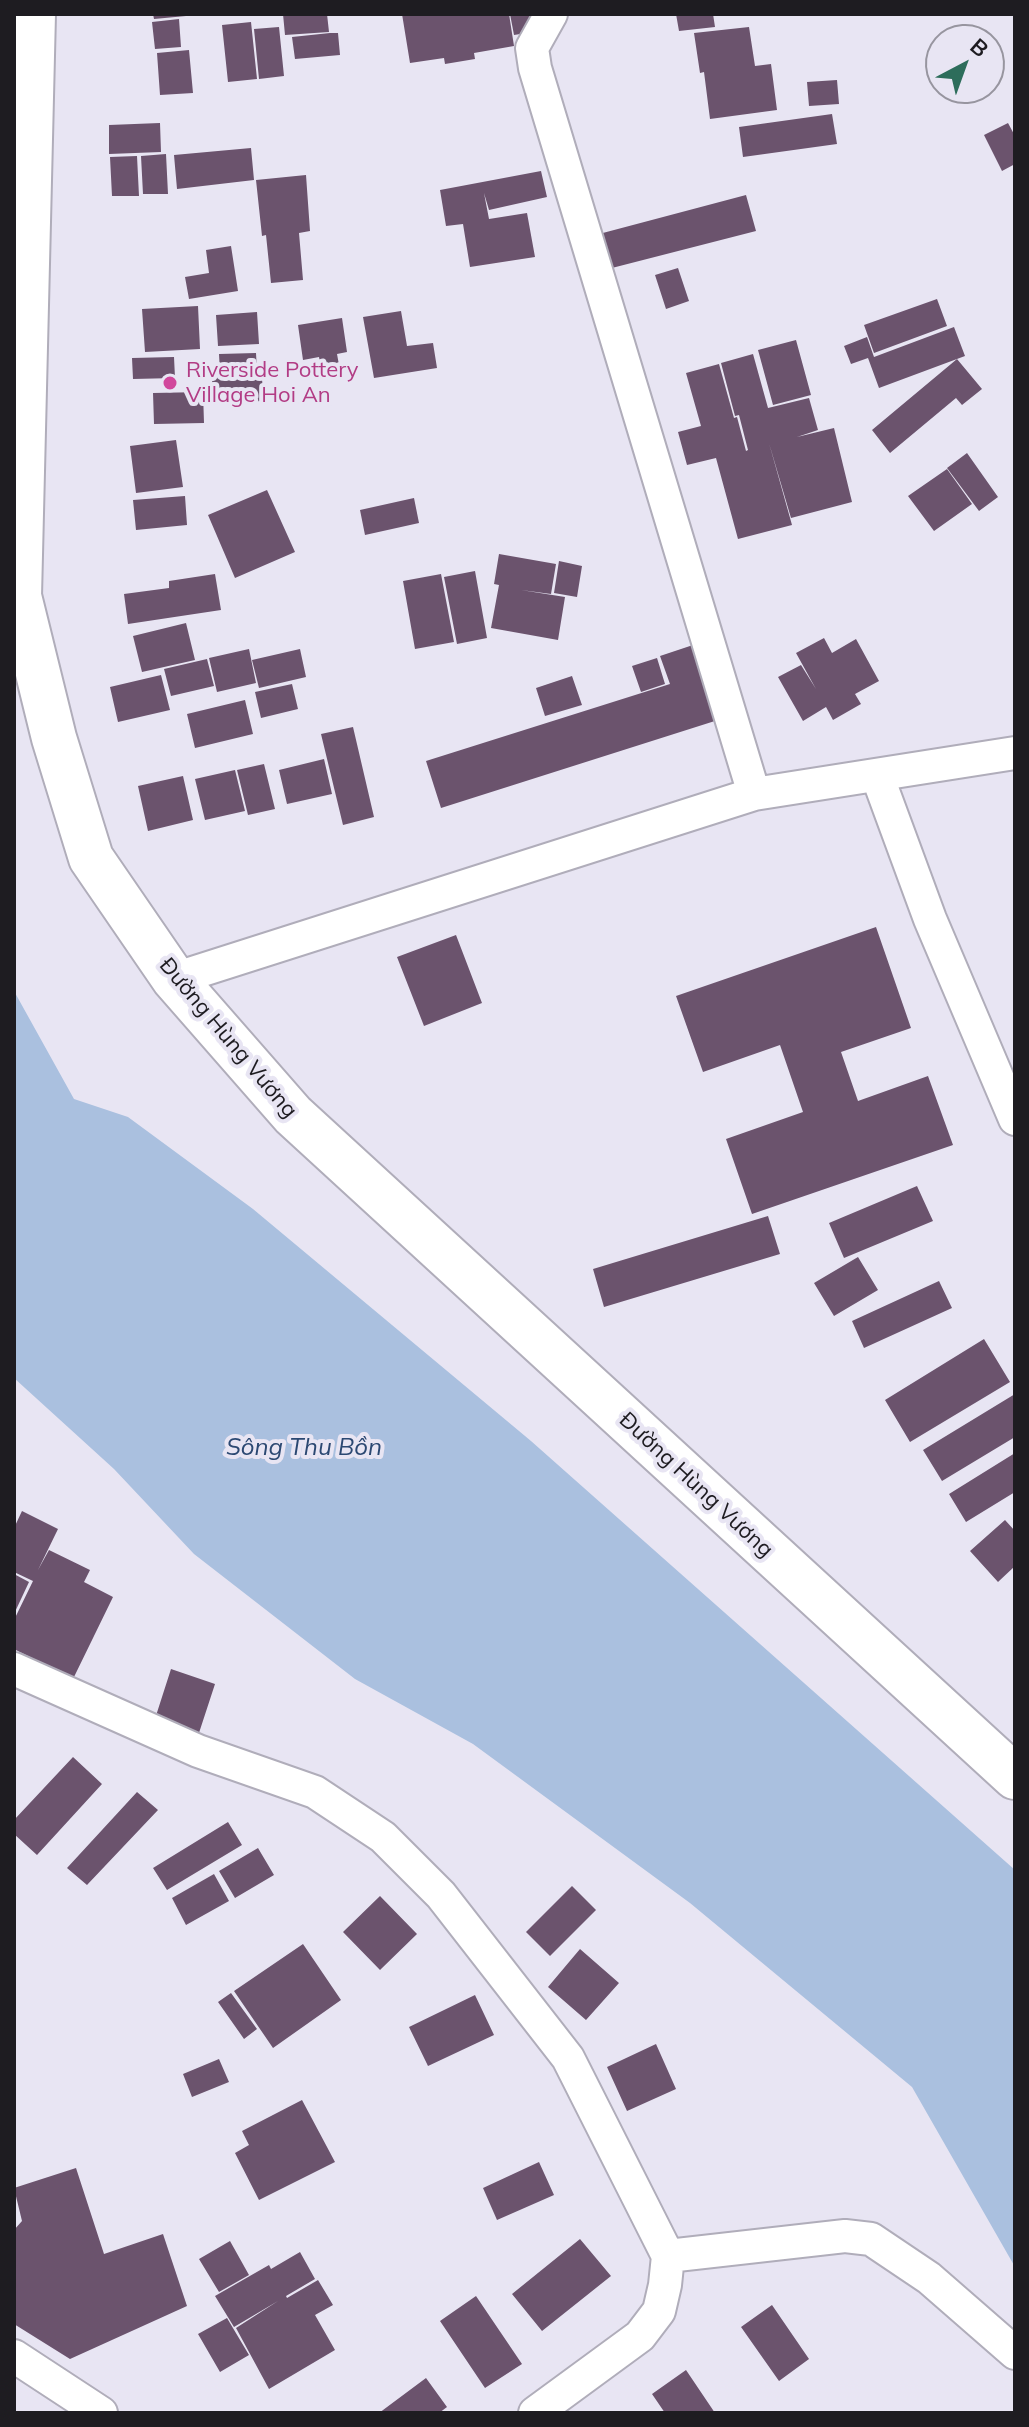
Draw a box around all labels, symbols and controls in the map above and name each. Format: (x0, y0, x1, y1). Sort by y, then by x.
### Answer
north arrow (925, 24, 1005, 104)
text: B (965, 32, 994, 63)
place label: Riverside Pottery Village Hoi An (186, 357, 358, 408)
marker: Riverside Pottery Village Hoi An (161, 374, 179, 392)
street label: Đường Hùng Vương (153, 953, 303, 1123)
street label: Đường Hùng Vương (614, 1407, 778, 1563)
water label: Sông Thu Bồn (226, 1434, 382, 1462)

